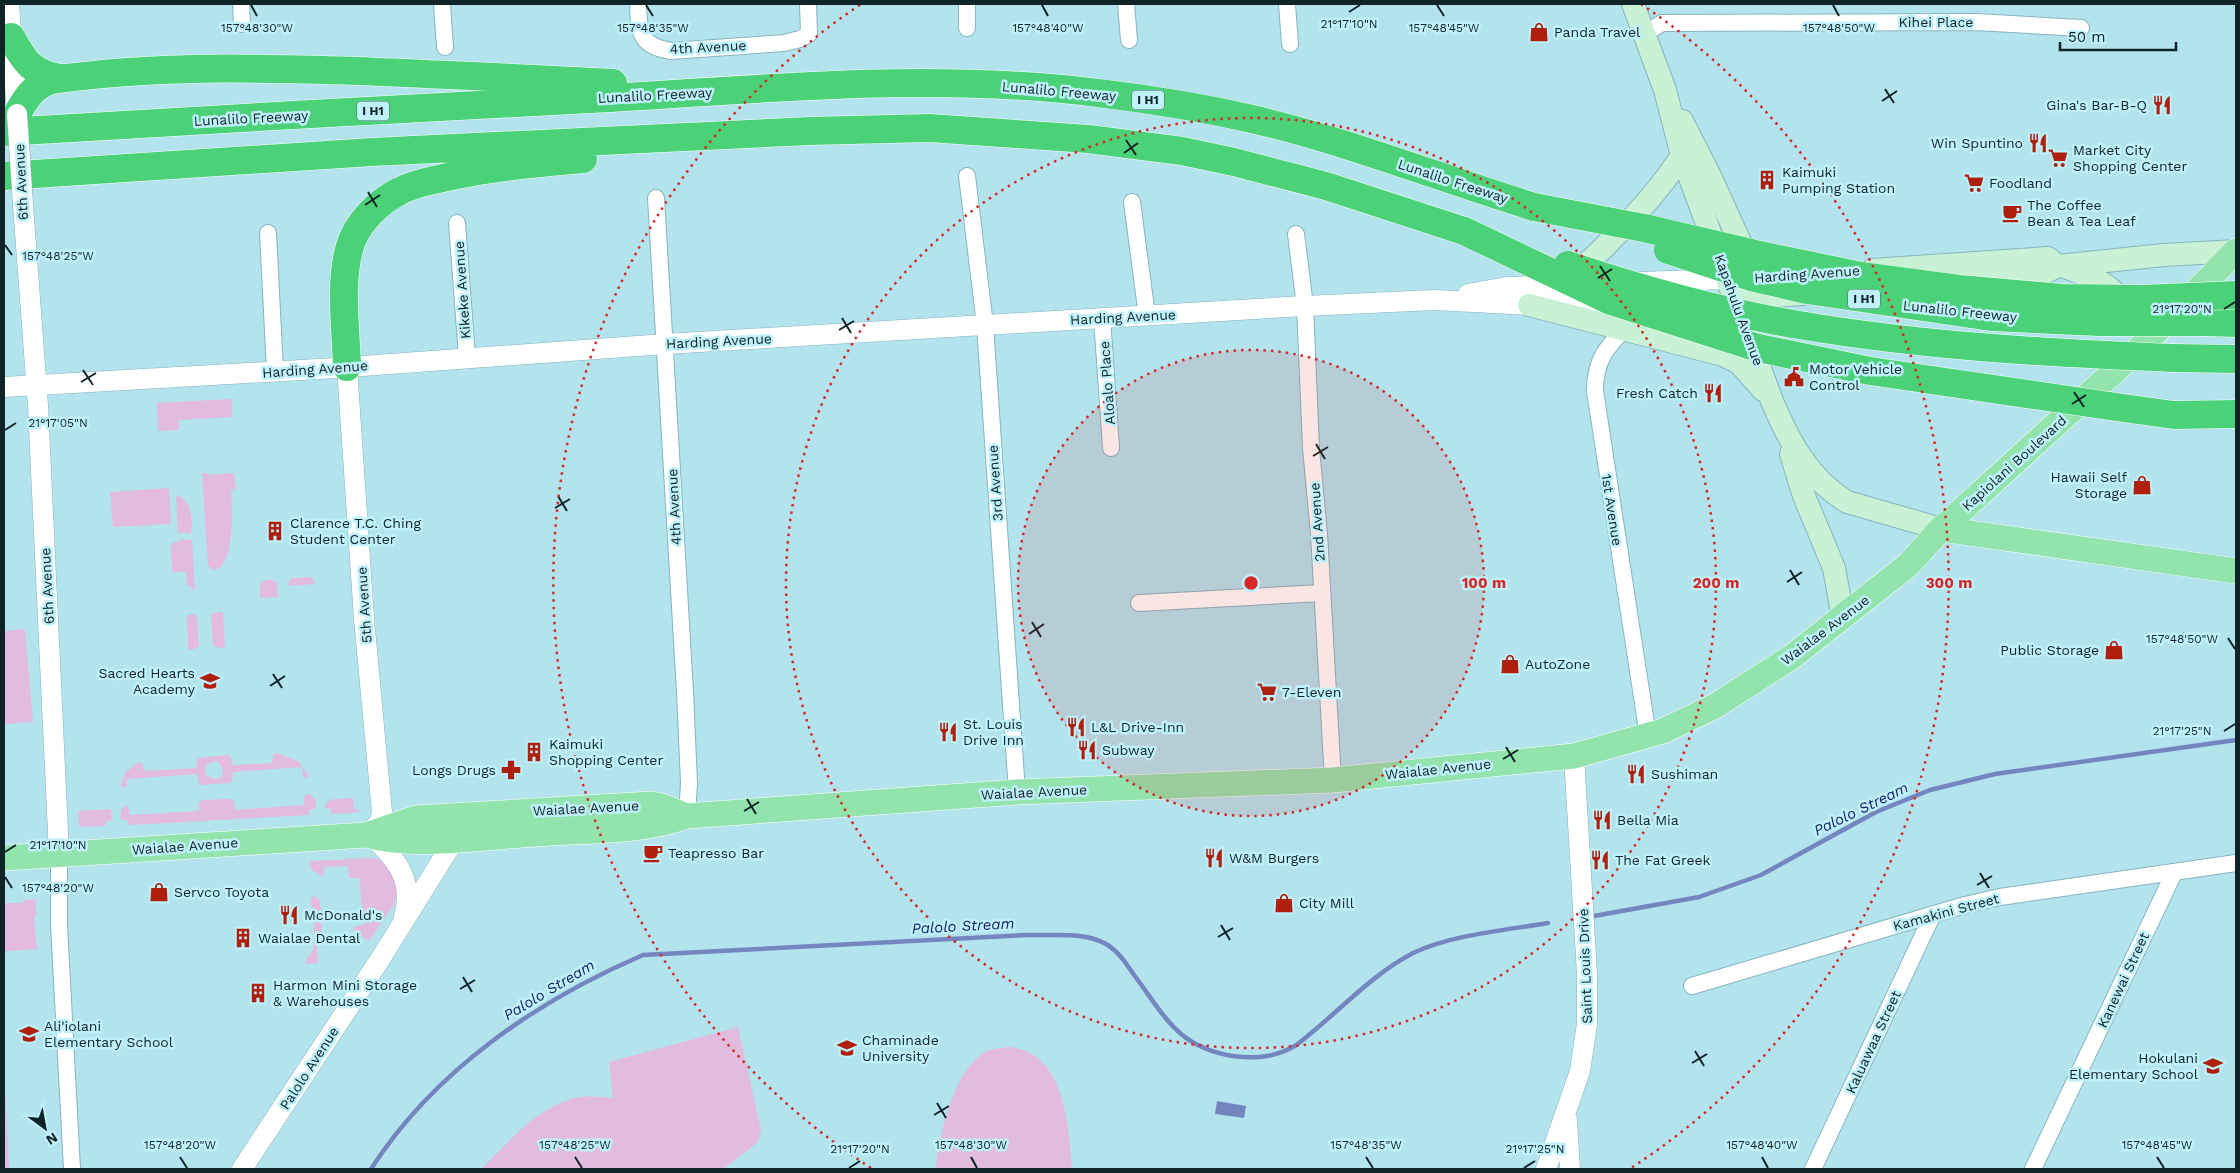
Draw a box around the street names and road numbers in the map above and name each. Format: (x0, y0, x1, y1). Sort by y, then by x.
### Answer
street label: Kihei Place (1899, 14, 1973, 30)
street label: 4th Avenue (669, 37, 747, 57)
street label: Lunalilo Freeway (1001, 78, 1118, 104)
street label: Lunalilo Freeway (597, 84, 713, 106)
road number: I H1 (1132, 90, 1164, 110)
road number: I H1 (357, 102, 389, 120)
street label: Lunalilo Freeway (193, 107, 309, 129)
street label: 6th Avenue (11, 143, 31, 221)
street label: Lunalilo Freeway (1396, 156, 1511, 207)
street label: Kikeke Avenue (451, 240, 473, 340)
street label: Kapahulu Avenue (1711, 252, 1767, 368)
street label: Harding Avenue (1754, 262, 1860, 286)
road number: I H1 (1848, 290, 1880, 308)
street label: Lunalilo Freeway (1902, 297, 2019, 325)
street label: Harding Avenue (1070, 306, 1176, 328)
street label: Harding Avenue (666, 330, 772, 352)
street label: Aloalo Place (1096, 341, 1118, 425)
street label: Harding Avenue (262, 357, 368, 381)
street label: Kapiolani Boulevard (1959, 412, 2069, 514)
street label: 3rd Avenue (984, 444, 1006, 522)
street label: 4th Avenue (664, 468, 684, 546)
street label: 1st Avenue (1598, 473, 1626, 547)
street label: 2nd Avenue (1306, 482, 1328, 562)
street label: 6th Avenue (37, 547, 57, 625)
street label: 5th Avenue (353, 566, 375, 644)
street label: Waialae Avenue (1778, 592, 1872, 668)
street label: Waialae Avenue (1384, 755, 1492, 783)
street label: Waialae Avenue (980, 781, 1088, 803)
street label: Waialae Avenue (532, 797, 640, 819)
street label: Waialae Avenue (131, 834, 239, 858)
street label: Kamakini Street (1891, 890, 2001, 934)
street label: Saint Louis Drive (1575, 908, 1595, 1024)
street label: Kanewai Street (2094, 930, 2152, 1030)
street label: Kaluawaa Street (1842, 988, 1904, 1096)
street label: Palolo Avenue (276, 1024, 342, 1112)

